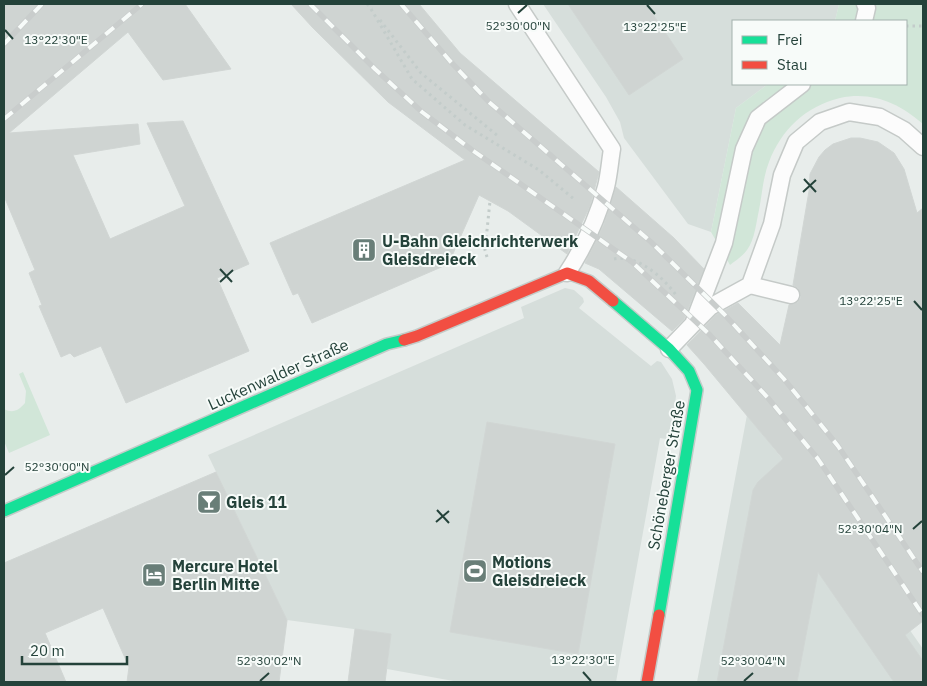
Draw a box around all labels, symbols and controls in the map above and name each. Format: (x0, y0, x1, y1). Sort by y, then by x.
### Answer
text: 52°30'00"N (485, 18, 551, 33)
text: 13°22'25"E (623, 19, 687, 34)
legend (732, 20, 907, 85)
text: Frei (777, 30, 803, 49)
text: 13°22'30"E (24, 32, 88, 47)
text: Stau (777, 55, 808, 74)
place label: U-Bahn Gleichrichterwerk Gleisdreieck (382, 231, 579, 269)
building icon: U-Bahn Gleichrichterwerk Gleisdreieck (351, 237, 377, 263)
text: 13°22'25"E (839, 293, 903, 308)
street label: Luckenwalder Straße (205, 334, 352, 414)
street label: Schöneberger Straße (643, 398, 689, 552)
text: 52°30'00"N (24, 459, 90, 474)
bar icon: Gleis 11 (196, 489, 222, 515)
place label: Gleis 11 (226, 492, 287, 512)
text: 52°30'04"N (837, 521, 903, 536)
place label: Motions Gleisdreieck (492, 552, 587, 590)
place label: Mercure Hotel Berlin Mitte (172, 556, 278, 594)
sports icon: Motions Gleisdreieck (462, 558, 488, 584)
hotel icon: Mercure Hotel Berlin Mitte (141, 562, 167, 588)
scale bar (22, 634, 128, 666)
text: 20 m (30, 641, 65, 660)
text: 13°22'30"E (551, 652, 615, 667)
text: 52°30'02"N (236, 653, 302, 668)
text: 52°30'04"N (720, 653, 786, 668)

